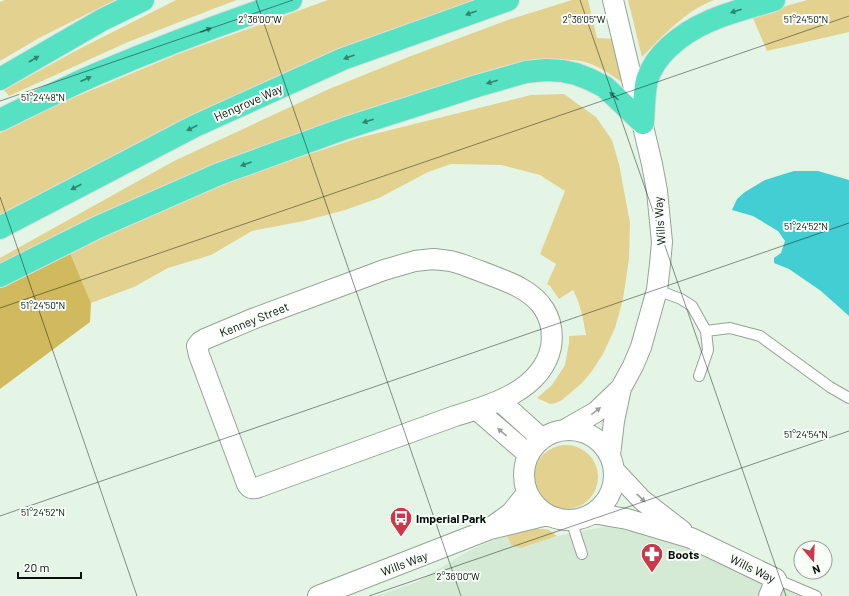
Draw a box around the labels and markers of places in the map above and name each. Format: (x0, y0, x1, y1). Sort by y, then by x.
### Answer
bus stop icon: Imperial Park (388, 505, 414, 538)
place label: Imperial Park (416, 511, 487, 525)
pharmacy icon: Boots (639, 541, 665, 574)
place label: Boots (668, 547, 699, 561)

